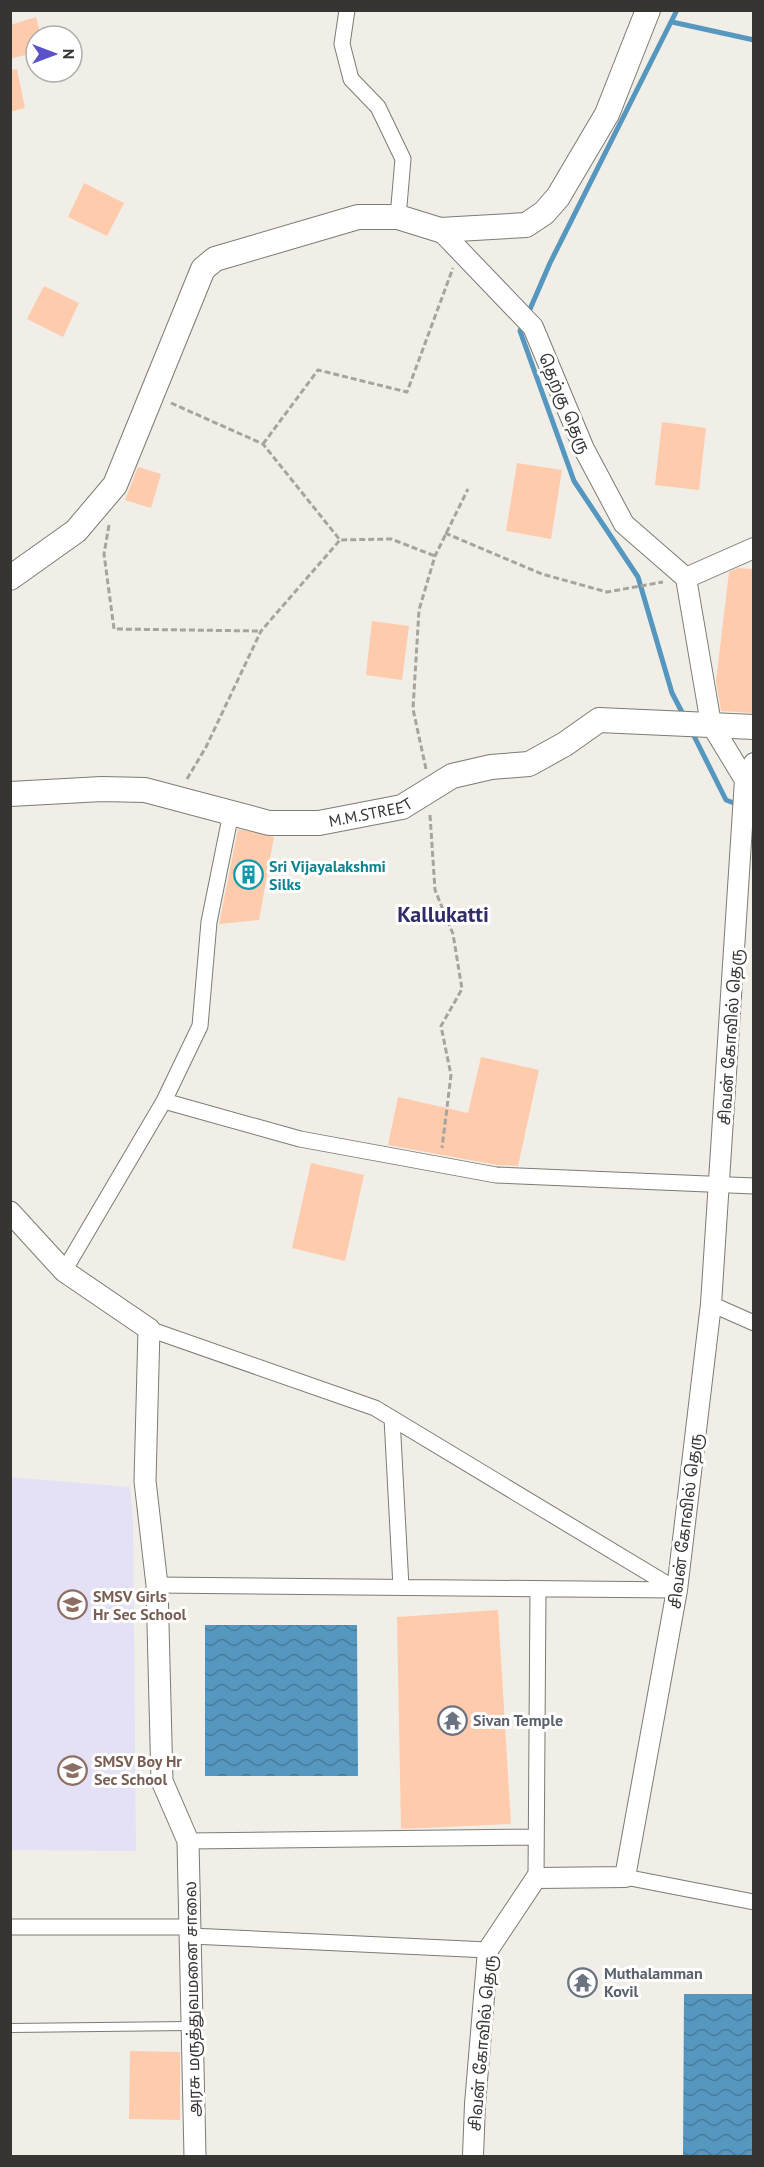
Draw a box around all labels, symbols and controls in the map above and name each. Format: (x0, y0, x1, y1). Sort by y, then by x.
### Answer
north arrow (24, 24, 84, 84)
text: N (59, 49, 79, 59)
street label: தெற்கு தெரு (533, 350, 595, 457)
street label: M.M.STREET (327, 793, 416, 831)
place label: Sri Vijayalakshmi Silks (269, 856, 386, 894)
building icon: Sri Vijayalakshmi Silks (232, 859, 264, 891)
district label: Kallukatti (397, 900, 489, 928)
street label: சிவன் கோவில் தெரு (714, 948, 748, 1126)
street label: சிவன் கோவில் தெரு (664, 1432, 708, 1610)
place label: SMSV Girls Hr Sec School (93, 1586, 187, 1624)
school or university icon: SMSV Girls Hr Sec School (56, 1589, 88, 1621)
temple icon: Sivan Temple (436, 1704, 468, 1736)
place label: Sivan Temple (473, 1710, 563, 1730)
place label: SMSV Boy Hr Sec School (94, 1751, 182, 1789)
school or university icon: SMSV Boy Hr Sec School (57, 1754, 89, 1786)
street label: அரசு மருத்துவமனை சாலை (180, 1881, 206, 2117)
street label: சிவன் கோவில் தெரு (464, 1954, 502, 2132)
place label: Muthalamman Kovil (604, 1963, 703, 2001)
temple icon: Muthalamman Kovil (567, 1966, 599, 1998)

